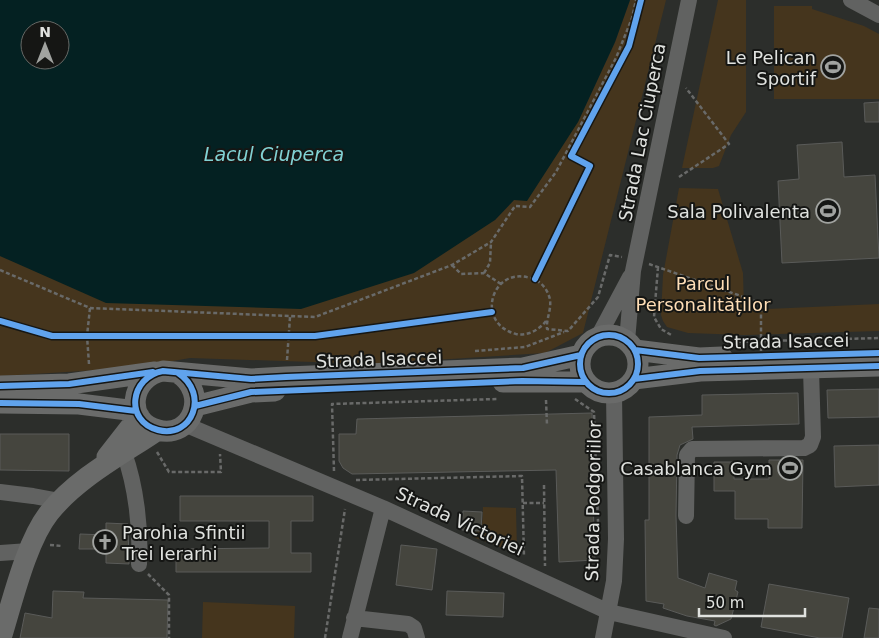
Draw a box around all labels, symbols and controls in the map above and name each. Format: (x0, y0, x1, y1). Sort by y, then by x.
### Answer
north arrow (20, 20, 70, 70)
text: N (39, 24, 51, 40)
street label: Strada Lac Ciuperca (614, 41, 670, 223)
place label: Le Pelican Sportif (726, 47, 817, 89)
sports icon: Le Pelican Sportif (820, 54, 846, 80)
water label: Lacul Ciuperca (204, 143, 344, 165)
sports icon: Sala Polivalenta (815, 198, 841, 224)
place label: Sala Polivalenta (667, 201, 810, 222)
park label: Parcul Personalităților (635, 273, 771, 315)
street label: Strada Isaccei (722, 329, 850, 353)
street label: Strada Isaccei (315, 346, 443, 372)
street label: Strada Podgoriilor (581, 420, 605, 582)
sports icon: Casablanca Gym (777, 455, 803, 481)
place label: Casablanca Gym (620, 458, 772, 479)
street label: Strada Victoriei (393, 482, 527, 560)
place label: Parohia Sfintii Trei Ierarhi (121, 522, 246, 564)
church icon: Parohia Sfintii Trei Ierarhi (92, 529, 118, 555)
scale bar (699, 586, 805, 618)
text: 50 m (706, 594, 744, 612)

